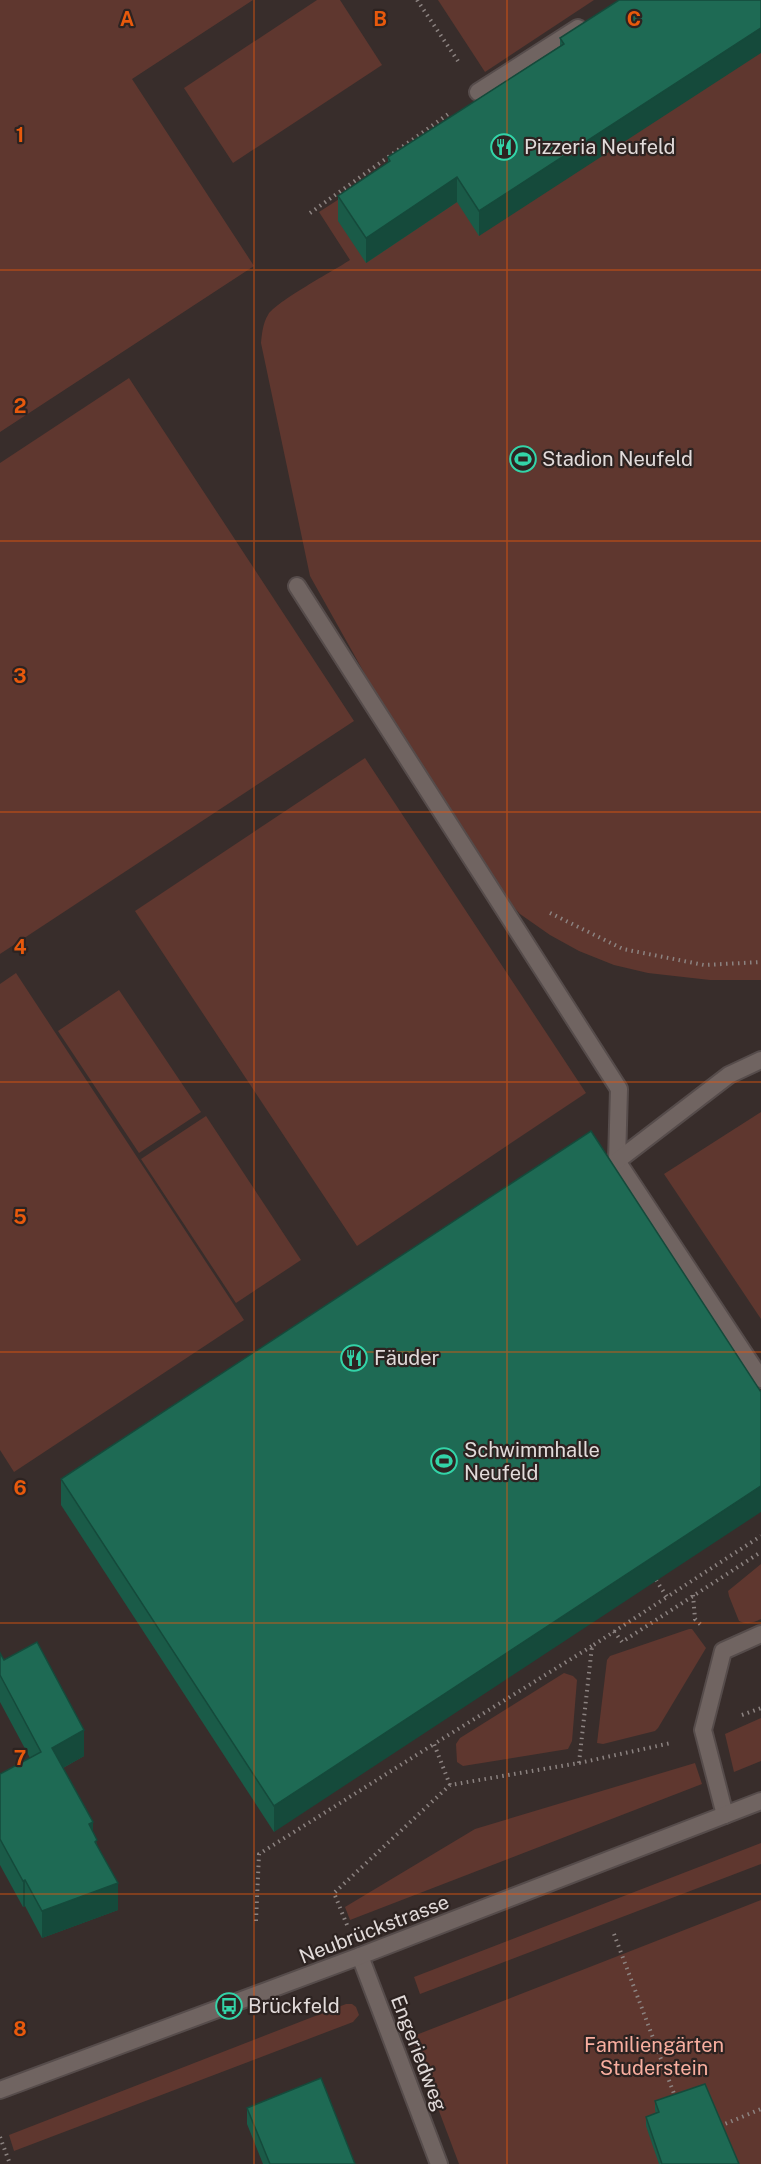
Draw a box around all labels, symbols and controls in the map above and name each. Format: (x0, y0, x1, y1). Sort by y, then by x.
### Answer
text: A (120, 7, 134, 31)
text: B (373, 7, 387, 31)
text: C (627, 7, 641, 31)
text: 1 (16, 123, 24, 147)
restaurant icon: Pizzeria Neufeld (489, 132, 519, 162)
place label: Pizzeria Neufeld (524, 135, 676, 159)
text: 2 (14, 394, 26, 418)
sports icon: Stadion Neufeld (508, 444, 538, 474)
place label: Stadion Neufeld (542, 447, 693, 471)
text: 3 (13, 664, 27, 688)
text: 4 (13, 935, 27, 959)
text: 5 (13, 1205, 27, 1229)
restaurant icon: Fäuder (339, 1343, 369, 1373)
place label: Fäuder (374, 1346, 440, 1370)
place label: Schwimmhalle Neufeld (464, 1438, 600, 1485)
sports icon: Schwimmhalle Neufeld (429, 1446, 459, 1476)
text: 6 (13, 1476, 27, 1500)
text: 7 (14, 1746, 26, 1770)
street label: Neubrückstrasse (296, 1889, 452, 1969)
bus stop icon: Brückfeld (214, 1991, 244, 2021)
street label: Engeriedweg (386, 1992, 452, 2114)
place label: Brückfeld (248, 1994, 340, 2018)
text: 8 (13, 2017, 27, 2041)
park label: Familiengärten Studerstein (584, 2033, 724, 2080)

